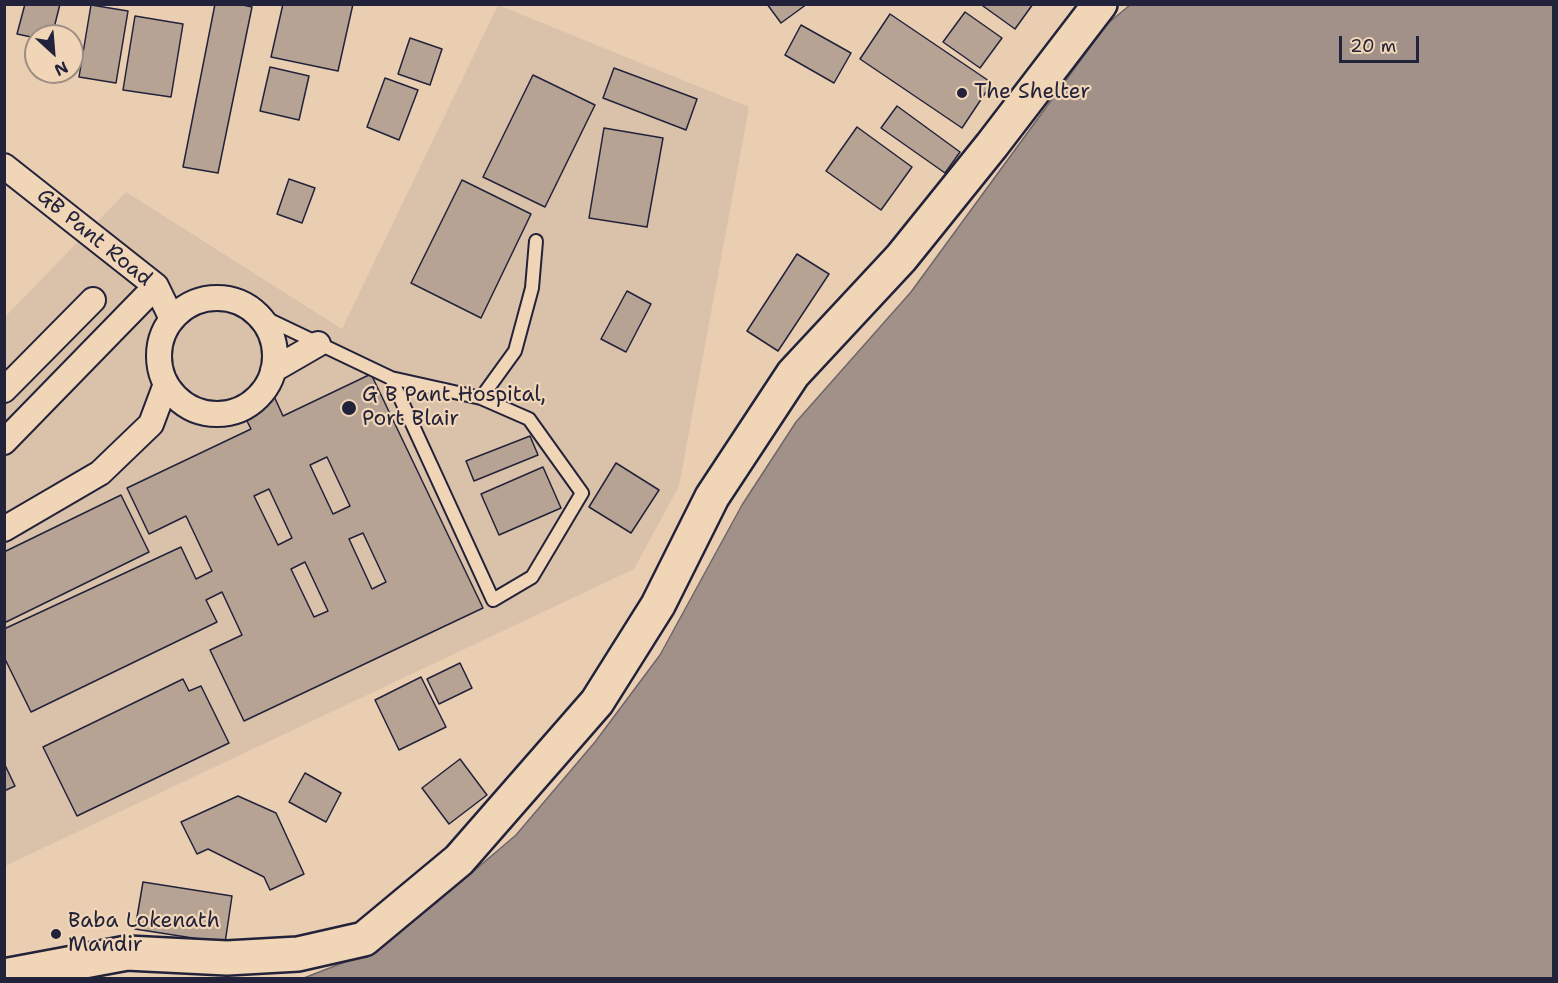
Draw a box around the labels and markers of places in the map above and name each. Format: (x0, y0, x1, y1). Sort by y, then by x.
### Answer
place label: The Shelter (974, 80, 1090, 106)
marker: The Shelter (955, 86, 969, 100)
place label: G B Pant Hospital, Port Blair (362, 383, 546, 433)
marker: G B Pant Hospital, Port Blair (340, 399, 358, 417)
place label: Baba Lokenath Mandir (68, 909, 220, 959)
marker: Baba Lokenath Mandir (49, 927, 63, 941)

